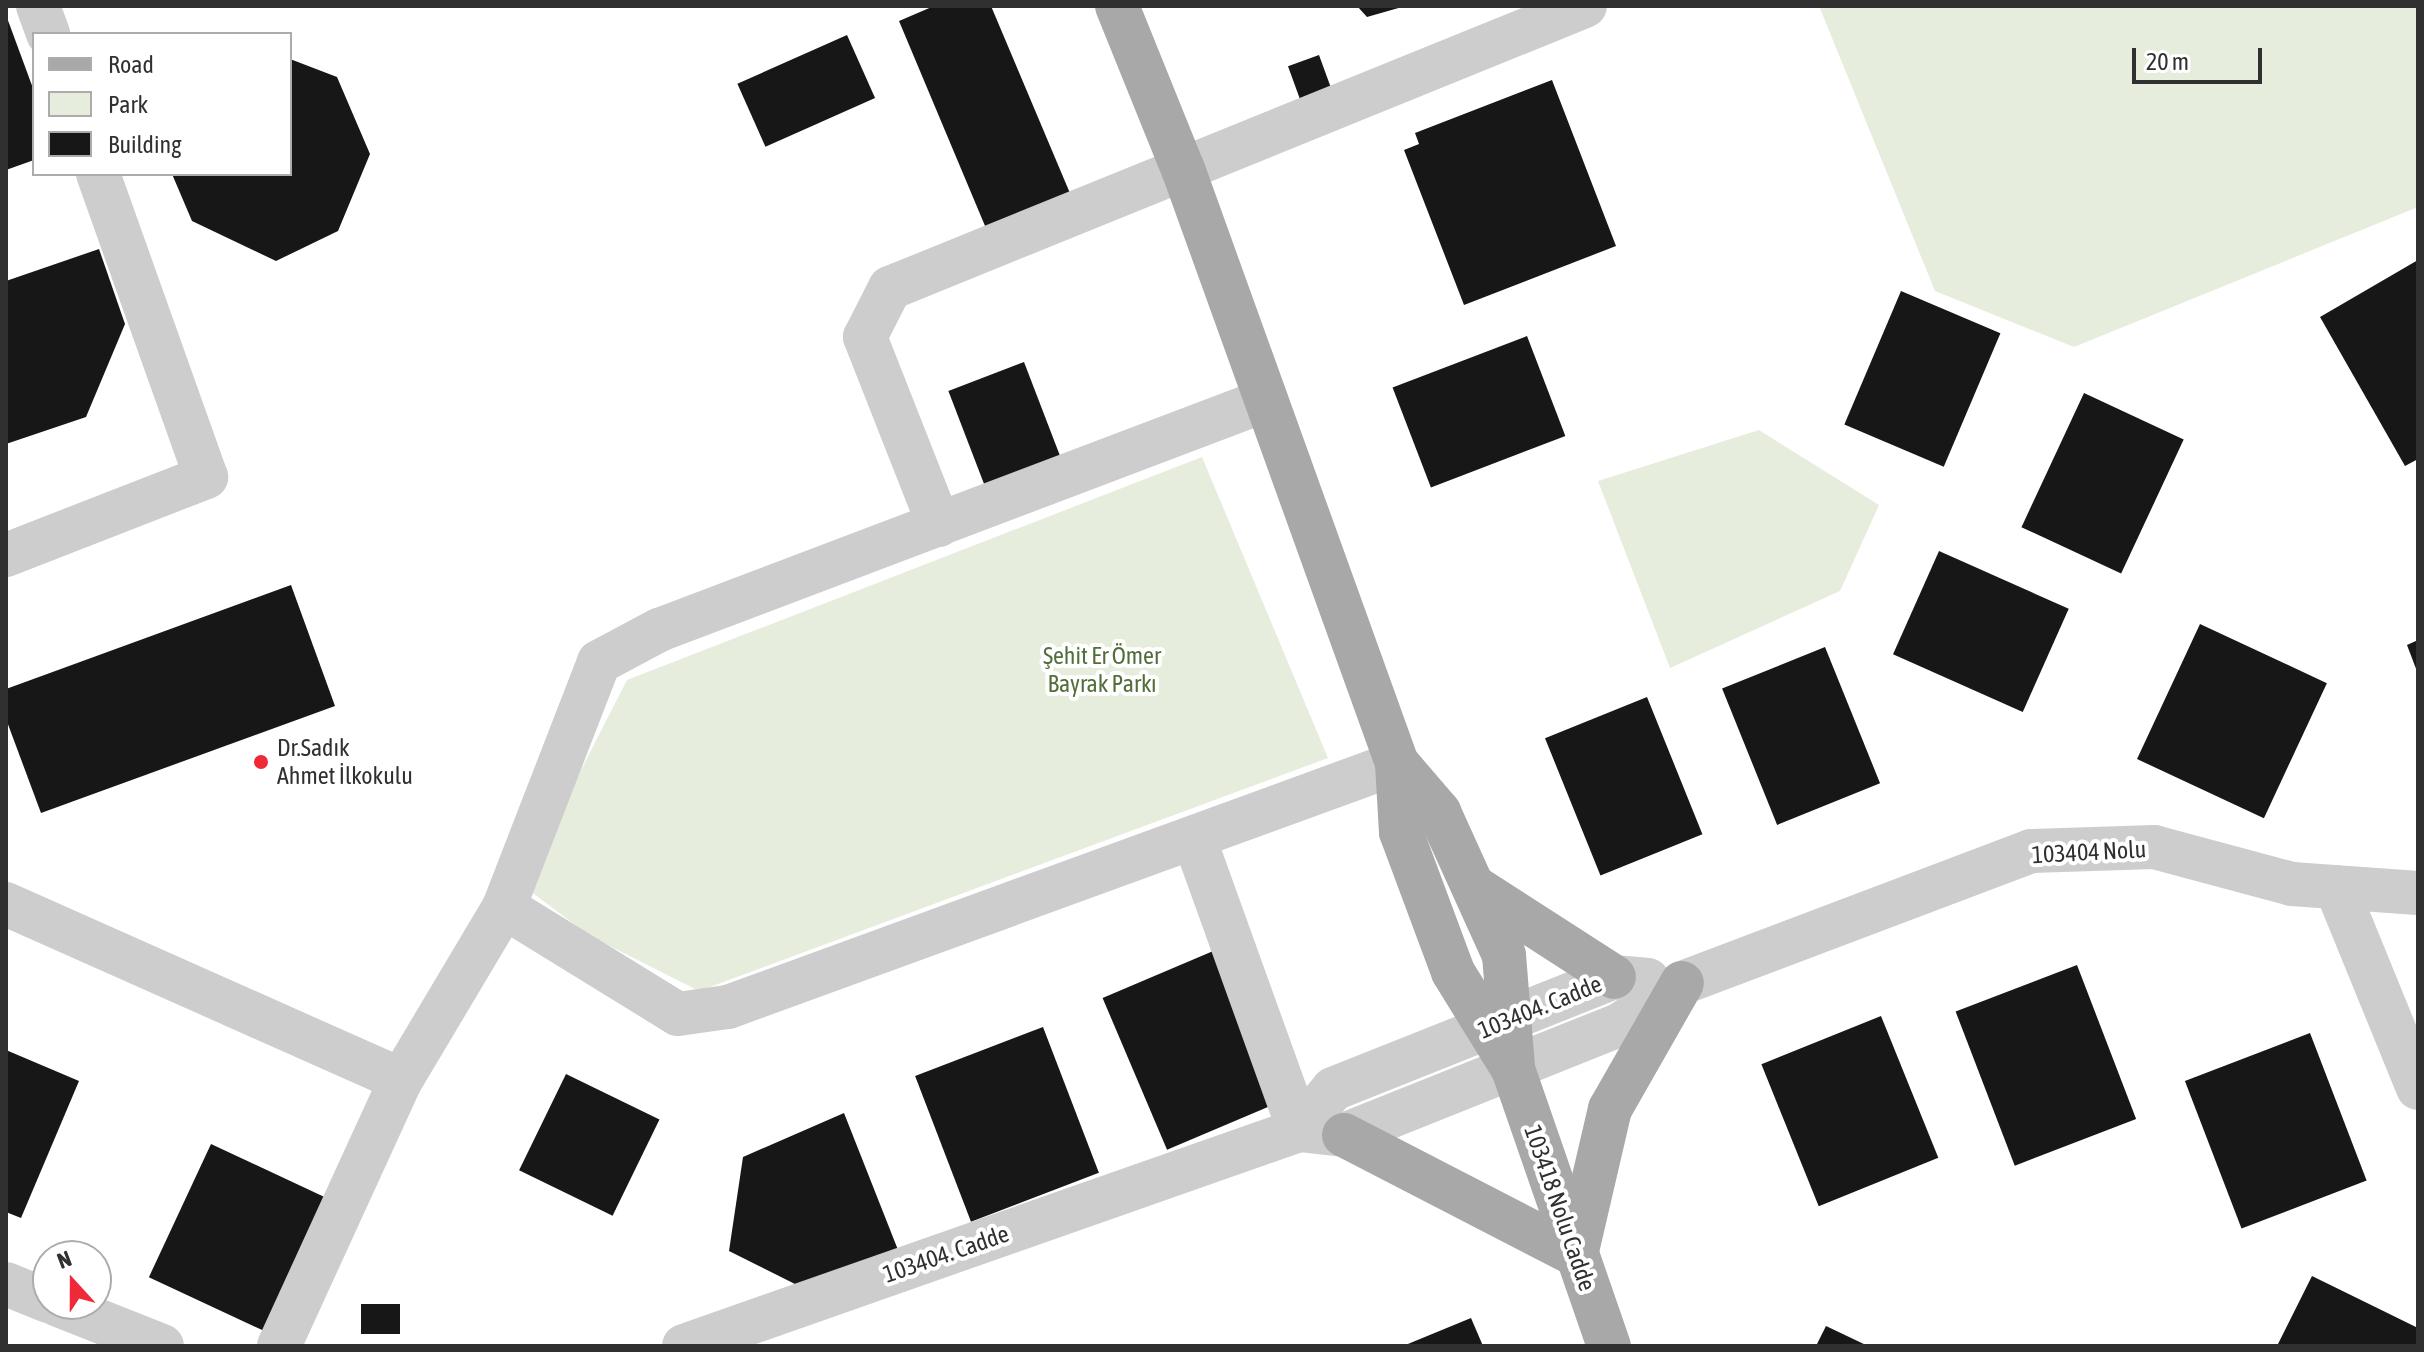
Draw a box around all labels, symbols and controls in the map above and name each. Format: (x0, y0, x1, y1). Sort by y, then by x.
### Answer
legend (32, 32, 292, 176)
scale bar (2136, 32, 2266, 82)
text: 20 m (2146, 48, 2189, 75)
text: Road (108, 51, 154, 78)
text: Park (108, 91, 148, 118)
text: Building (108, 131, 181, 158)
park label: Şehit Er Ömer Bayrak Parkı (1043, 642, 1161, 698)
place label: Dr.Sadık Ahmet İlkokulu (277, 734, 413, 790)
marker: Dr.Sadık Ahmet İlkokulu (252, 753, 270, 771)
street label: 103404 Nolu (2031, 835, 2147, 869)
street label: 103404. Cadde (1474, 969, 1606, 1045)
street label: 103418 Nolu Cadde (1518, 1121, 1602, 1295)
street label: 103404. Cadde (879, 1219, 1013, 1289)
north arrow (32, 1240, 112, 1320)
text: N (53, 1245, 75, 1274)

